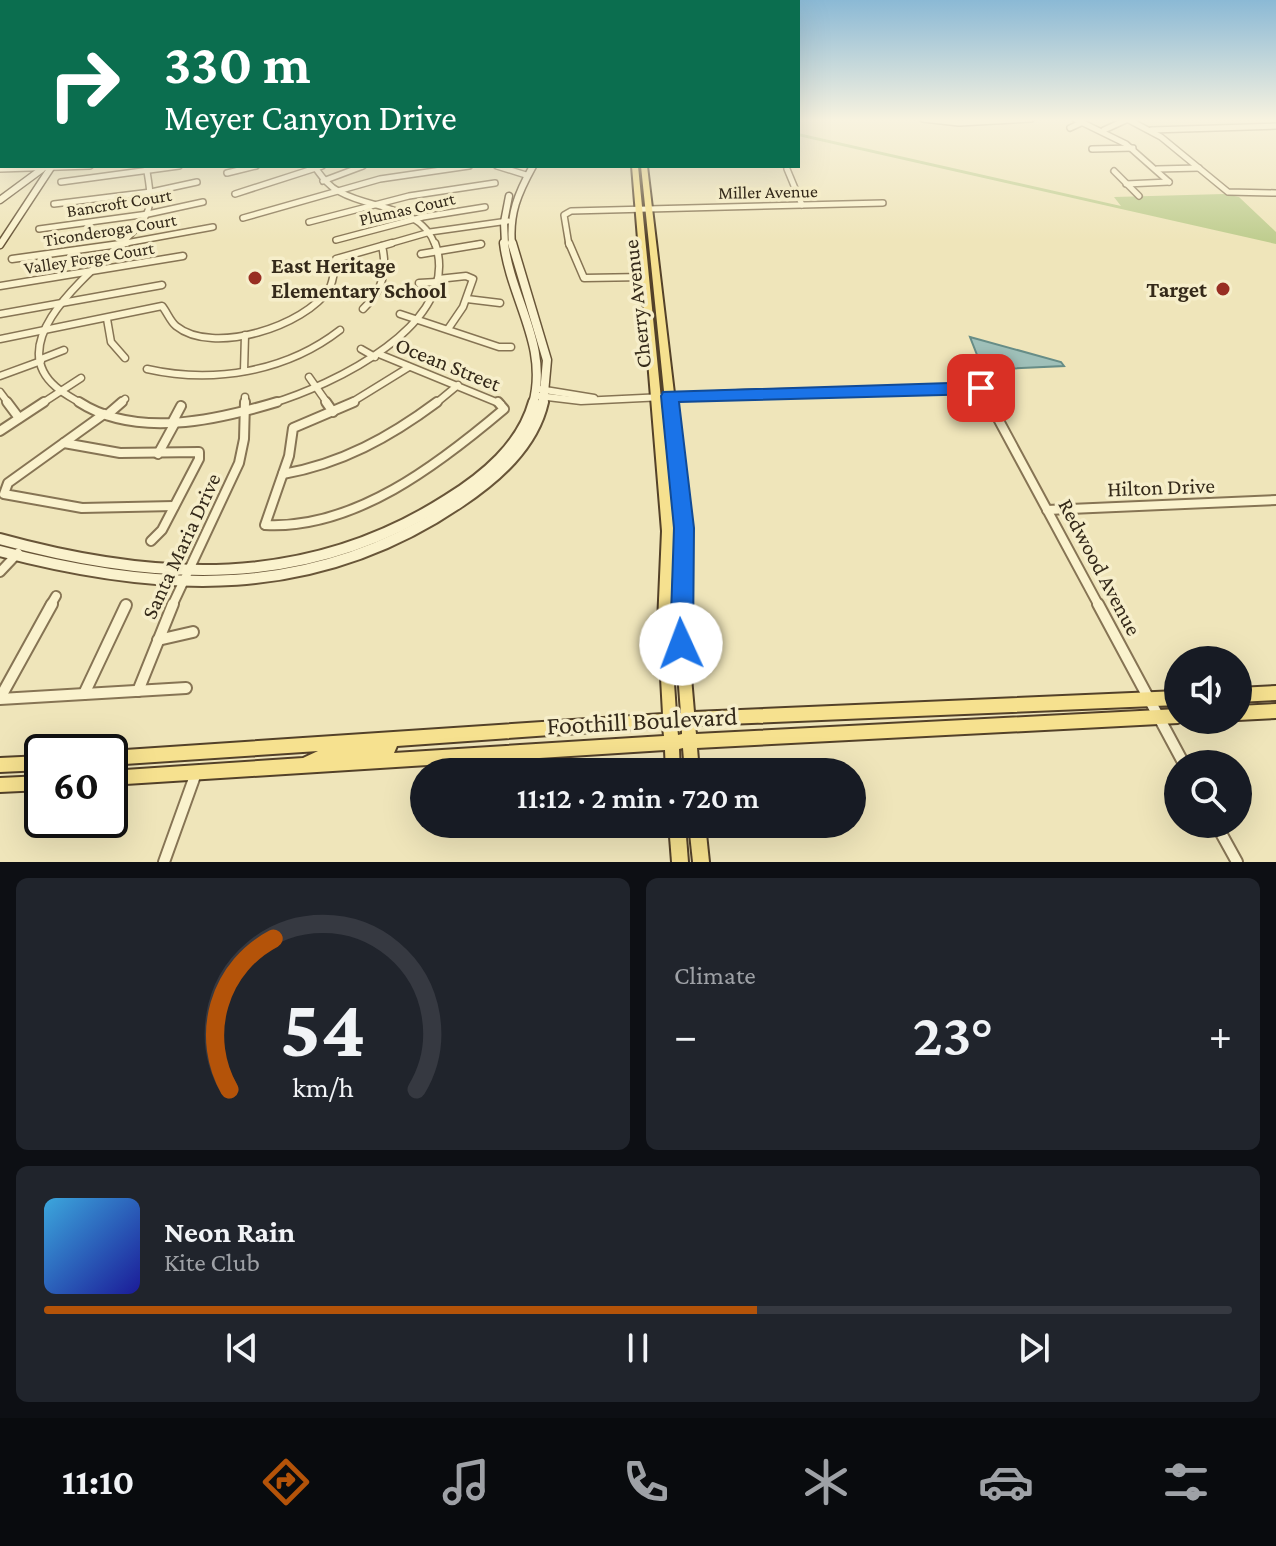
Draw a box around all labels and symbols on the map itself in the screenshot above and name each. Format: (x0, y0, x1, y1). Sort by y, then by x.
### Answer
street label: Miller Avenue (718, 181, 818, 203)
street label: Bancroft Court (65, 185, 174, 221)
street label: Plumas Court (357, 188, 458, 230)
street label: Ticonderoga Court (42, 209, 179, 250)
street label: Valley Forge Court (22, 238, 157, 278)
street label: Cherry Avenue (618, 238, 656, 370)
place label: East Heritage Elementary School (271, 253, 447, 303)
marker: East Heritage Elementary School (246, 269, 264, 287)
place label: Target (1146, 277, 1208, 302)
marker: Target (1214, 280, 1232, 298)
street label: Ocean Street (392, 332, 505, 397)
pin (947, 354, 1015, 422)
street label: Santa Maria Drive (136, 469, 226, 623)
street label: Hilton Drive (1107, 473, 1215, 501)
street label: Redwood Avenue (1053, 494, 1147, 640)
position arrow (639, 602, 723, 686)
street label: Foothill Boulevard (546, 701, 739, 740)
speed limit sign: 60 (24, 734, 128, 838)

